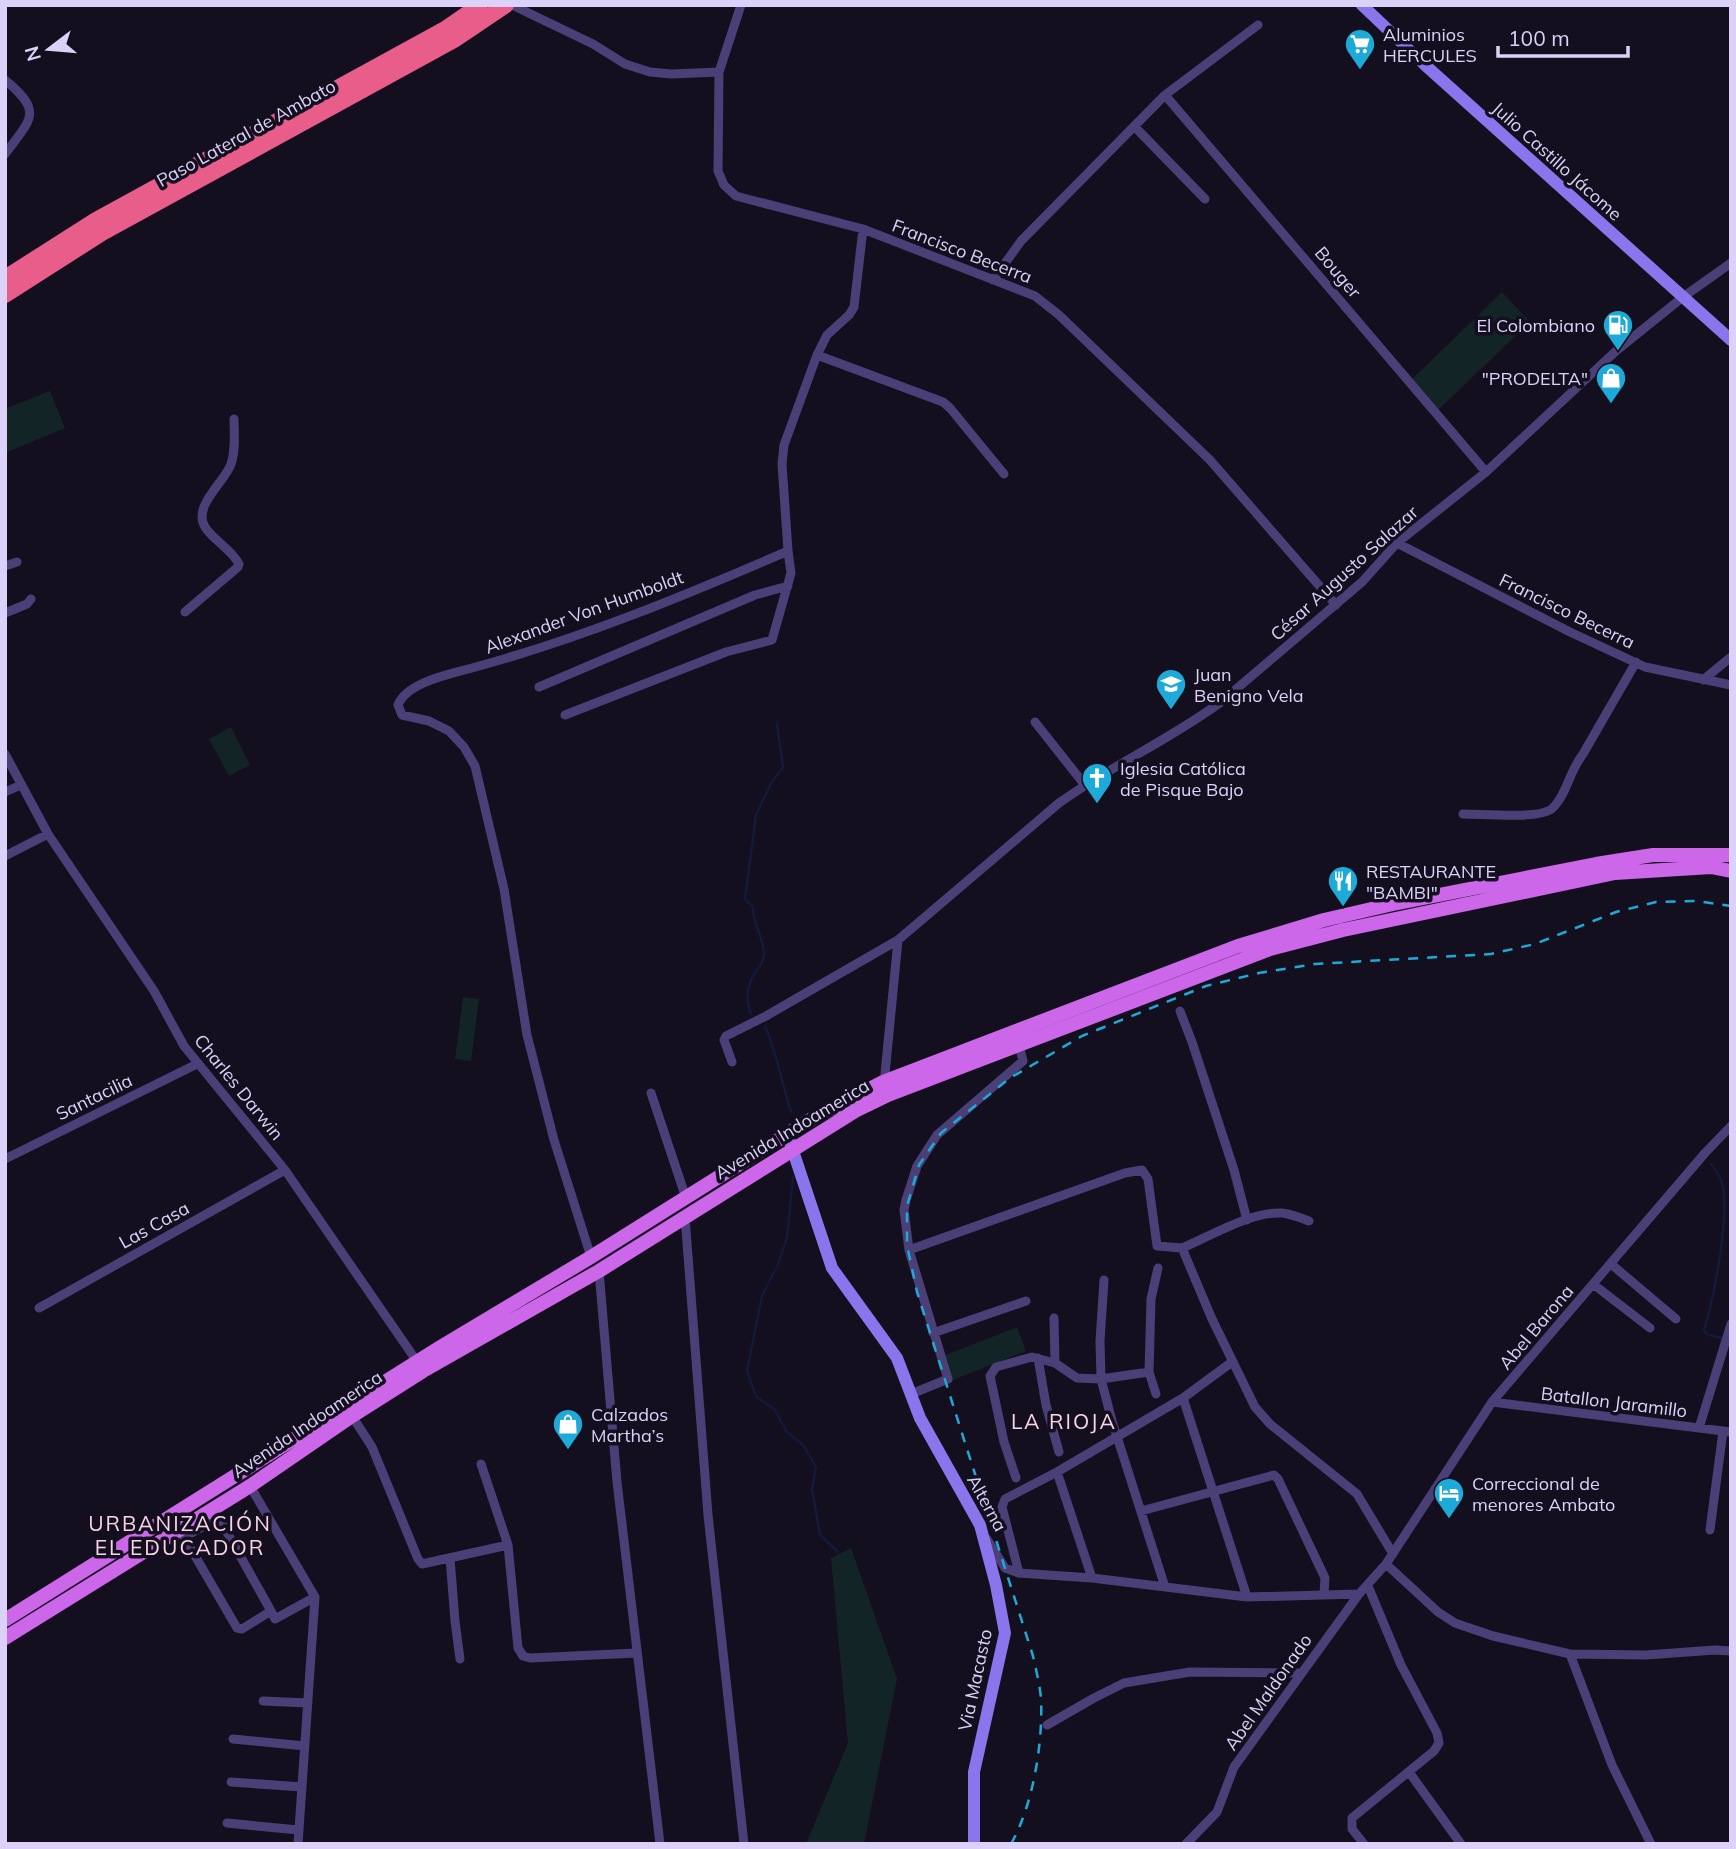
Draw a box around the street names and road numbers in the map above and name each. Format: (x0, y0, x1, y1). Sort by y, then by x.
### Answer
street label: Paso Lateral de Ambato (152, 74, 340, 192)
street label: Julio Castillo Jácome (1487, 97, 1627, 225)
street label: Francisco Becerra (889, 214, 1035, 288)
street label: Bouger (1310, 242, 1366, 303)
street label: César Augusto Salazar (1265, 500, 1423, 645)
street label: Alexander Von Humboldt (482, 565, 686, 659)
street label: Francisco Becerra (1495, 568, 1639, 654)
street label: Charles Darwin (189, 1029, 289, 1145)
street label: Santacilia (52, 1069, 136, 1125)
street label: Avenida Indoamerica (711, 1074, 873, 1184)
street label: Las Casa (115, 1196, 193, 1254)
street label: Abel Barona (1494, 1280, 1578, 1374)
street label: Avenida Indoamerica (228, 1365, 386, 1483)
street label: Batallon Jaramillo (1540, 1382, 1688, 1422)
street label: Alterna (962, 1471, 1012, 1535)
street label: Via Macasto (953, 1627, 997, 1733)
street label: Abel Maldonado (1219, 1629, 1317, 1755)

